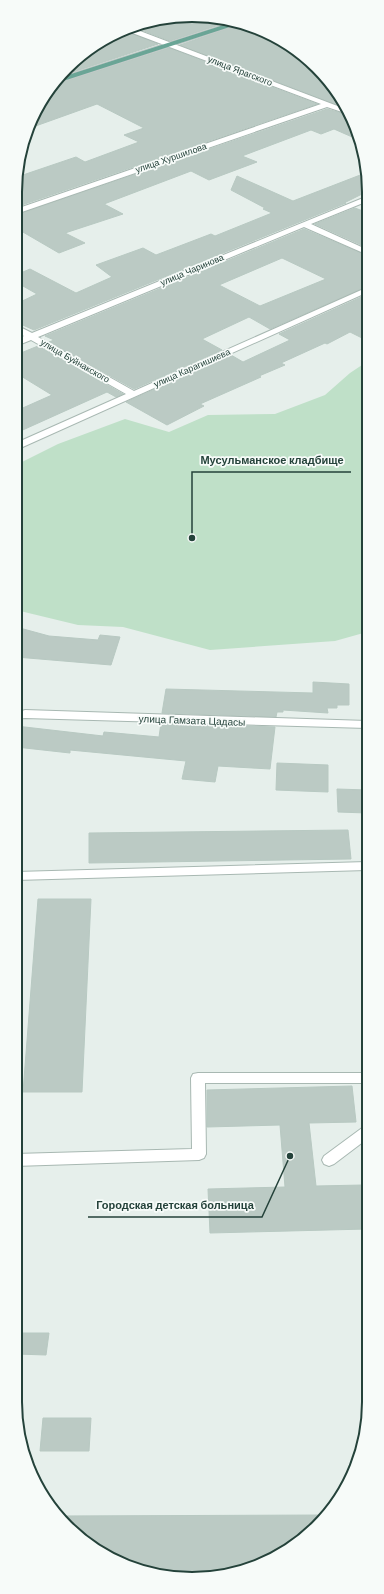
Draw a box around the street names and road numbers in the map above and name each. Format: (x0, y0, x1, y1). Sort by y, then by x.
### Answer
street label: улица Ярагского (206, 53, 274, 89)
street label: улица Хуршилова (134, 140, 208, 176)
street label: улица Чаринова (158, 251, 226, 289)
street label: улица Буйнакского (38, 336, 112, 386)
street label: улица Карагишиева (152, 346, 232, 390)
street label: улица Гамзата Цадасы (138, 712, 246, 729)

